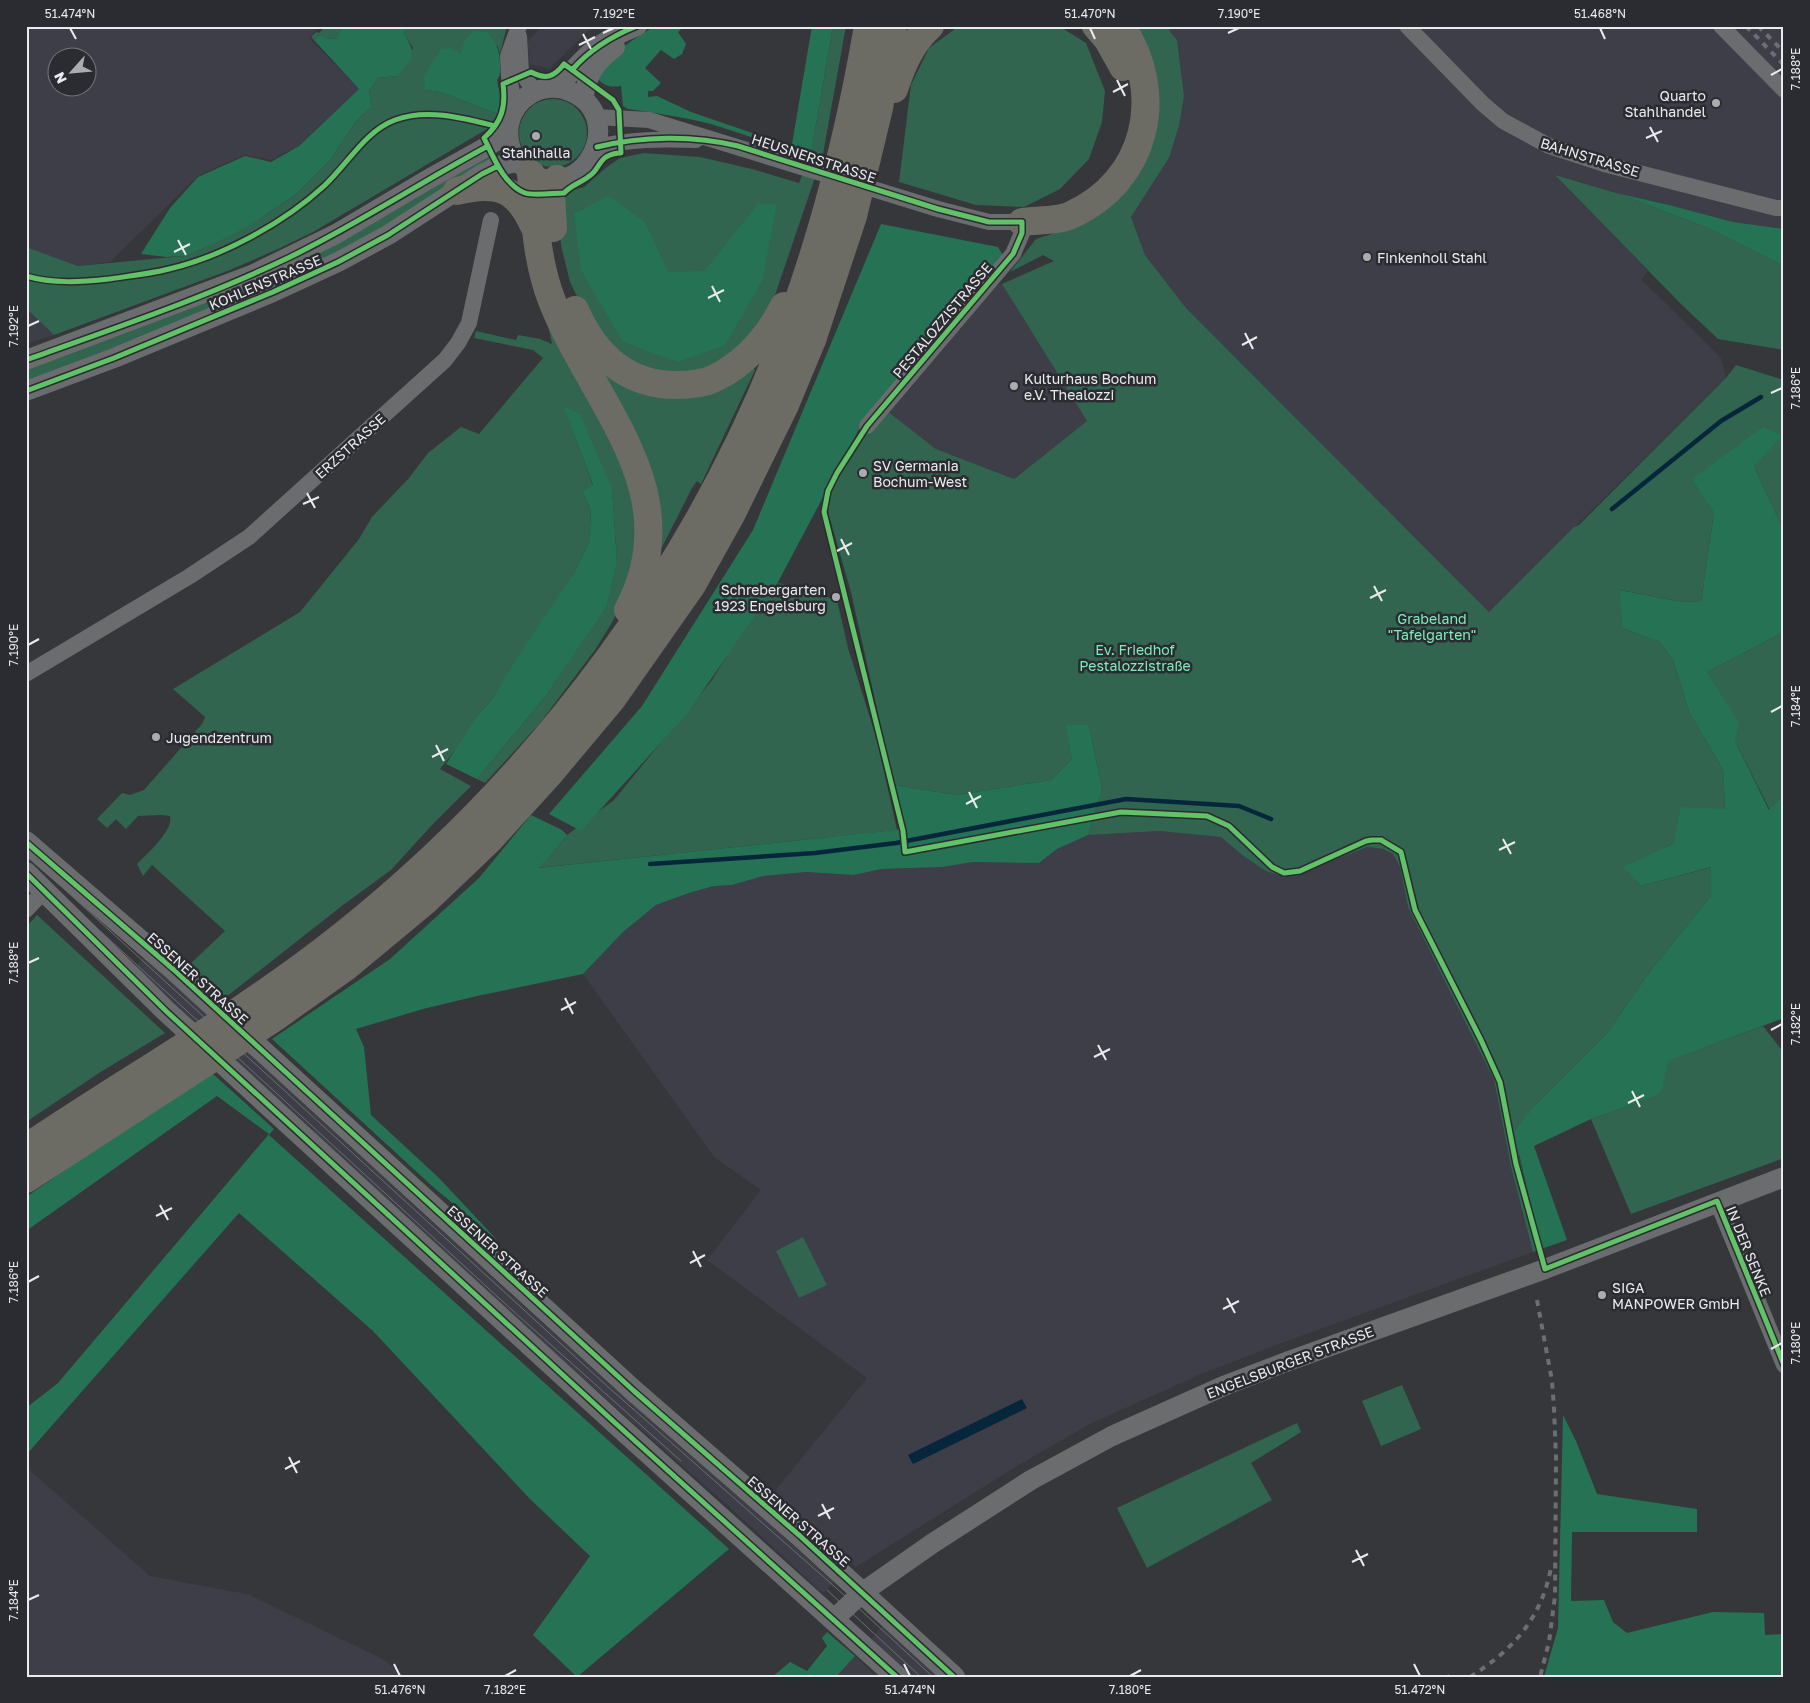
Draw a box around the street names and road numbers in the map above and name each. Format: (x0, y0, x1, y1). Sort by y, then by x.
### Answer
street label: HEUSNERSTRASSE (750, 130, 878, 186)
street label: BAHNSTRASSE (1539, 134, 1641, 180)
street label: KOHLENSTRASSE (206, 251, 324, 313)
street label: PESTALOZZISTRASSE (889, 259, 995, 381)
street label: ERZSTRASSE (311, 410, 389, 482)
street label: ESSENER STRASSE (144, 928, 252, 1028)
street label: ESSENER STRASSE (444, 1201, 552, 1301)
street label: IN DER SENKE (1723, 1203, 1775, 1299)
street label: ENGELSBURGER STRASSE (1204, 1322, 1376, 1402)
street label: ESSENER STRASSE (744, 1472, 854, 1570)

